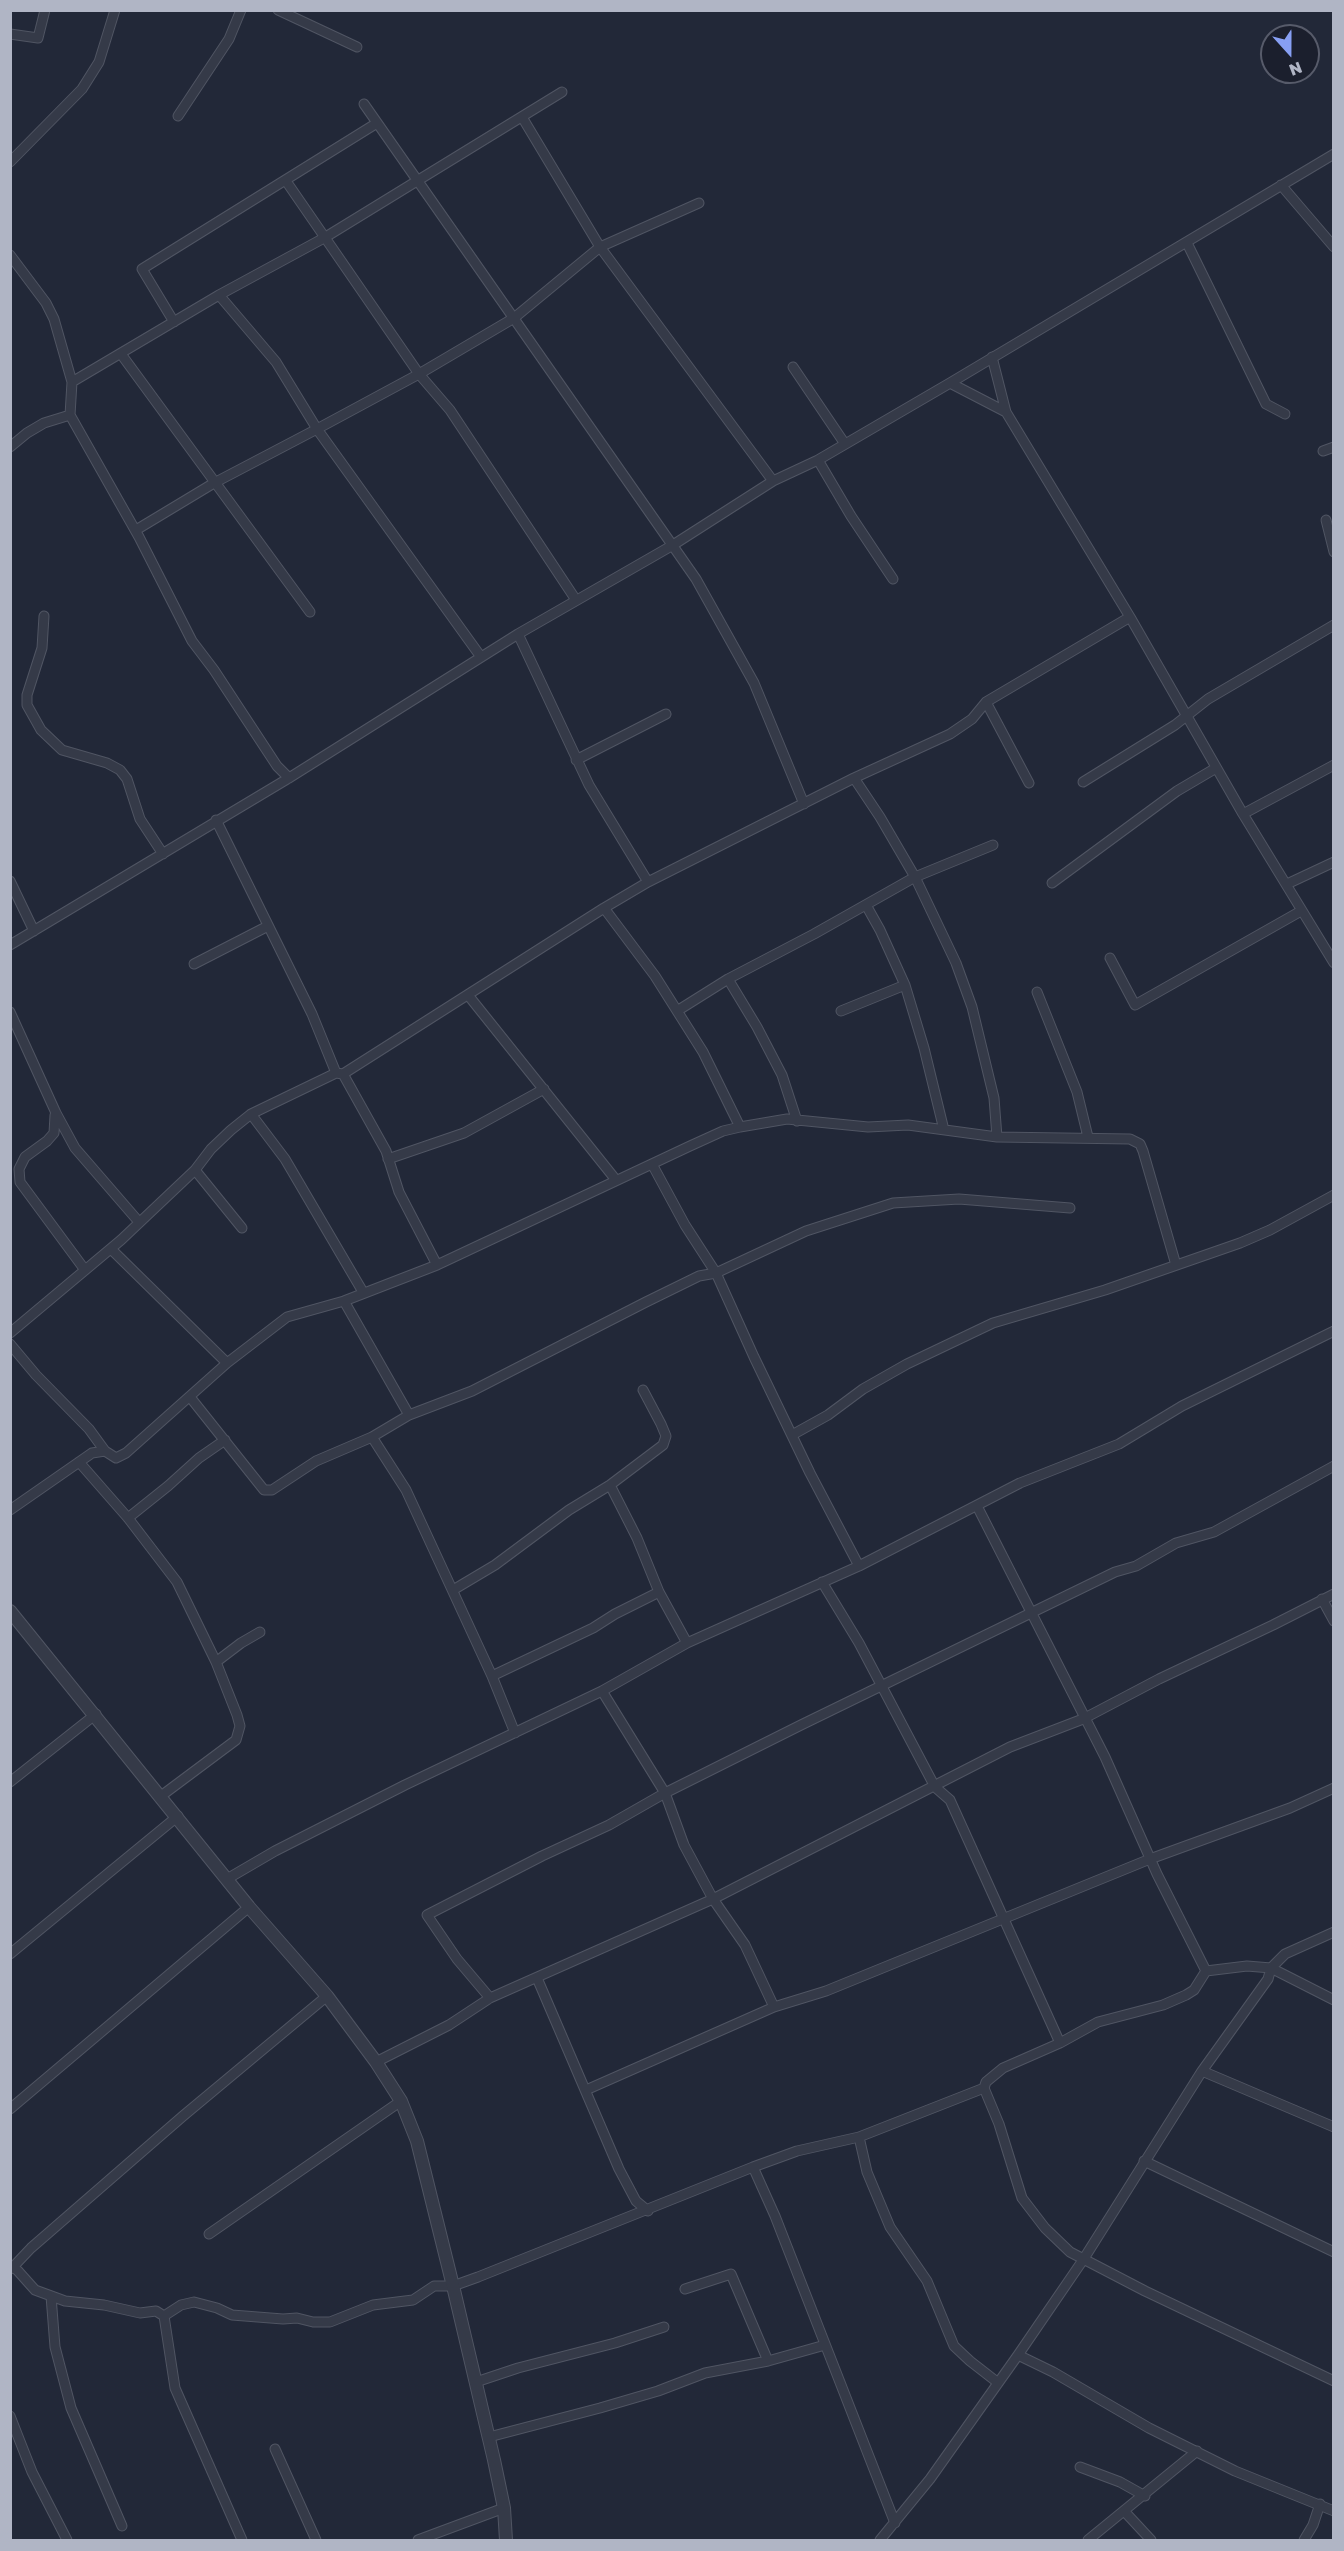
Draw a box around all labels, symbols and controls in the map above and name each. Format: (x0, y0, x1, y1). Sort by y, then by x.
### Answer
north arrow (1260, 24, 1320, 84)
text: N (1286, 57, 1305, 80)

